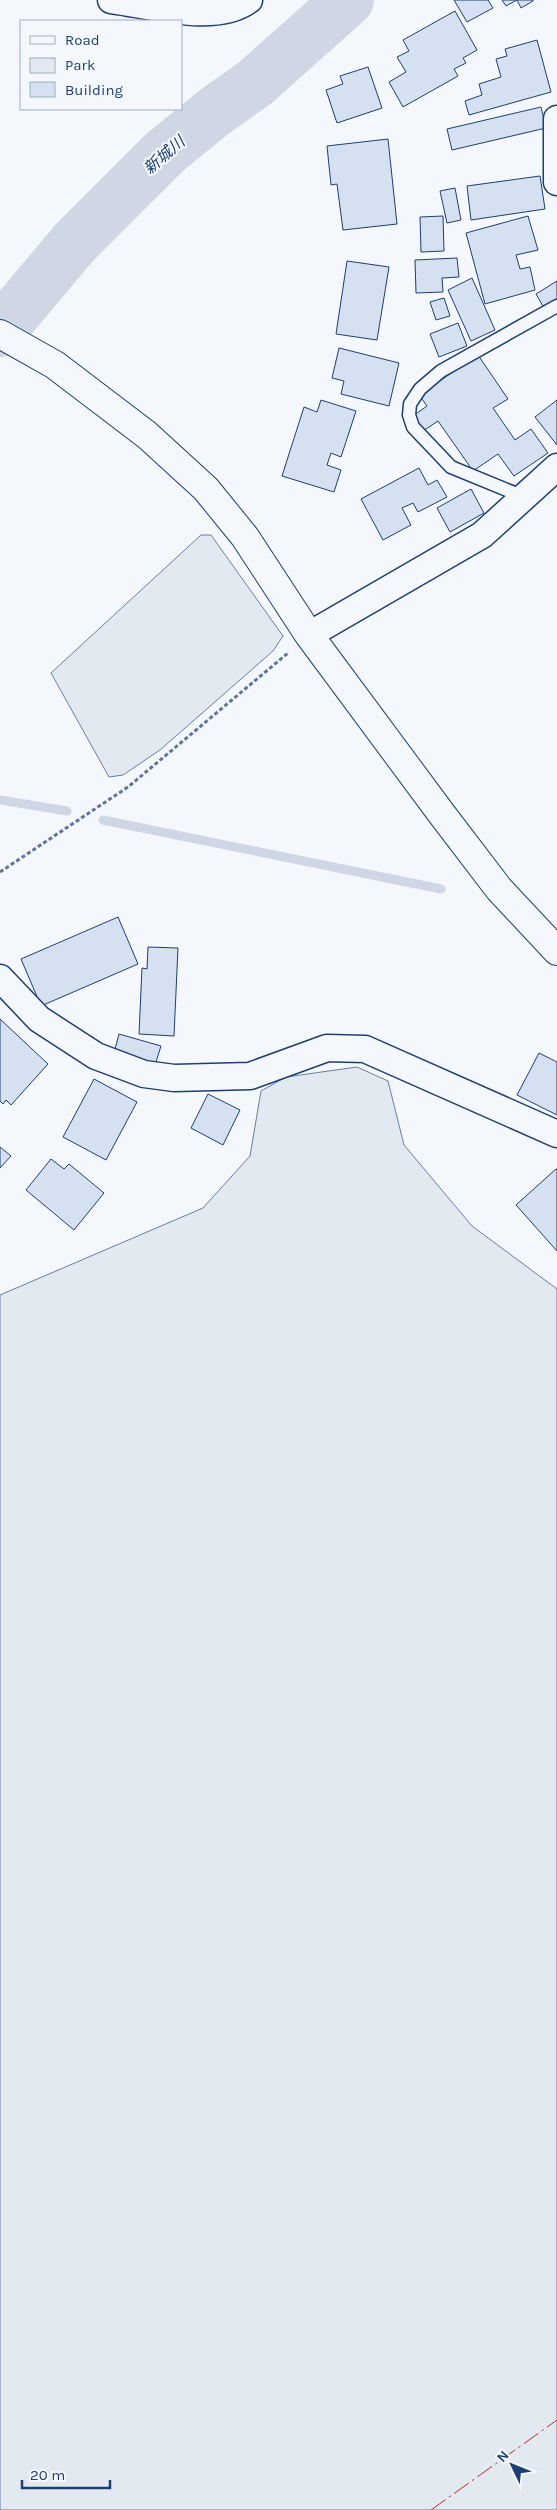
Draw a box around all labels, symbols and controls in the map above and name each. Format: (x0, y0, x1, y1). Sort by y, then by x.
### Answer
legend (20, 20, 182, 110)
text: Road (65, 31, 100, 49)
text: Park (65, 56, 95, 74)
text: Building (65, 81, 123, 99)
water label: 新城川 (140, 131, 190, 178)
north arrow (487, 2440, 537, 2490)
text: N (493, 2447, 513, 2466)
scale bar (22, 2458, 110, 2490)
text: 20 m (30, 2466, 65, 2484)

